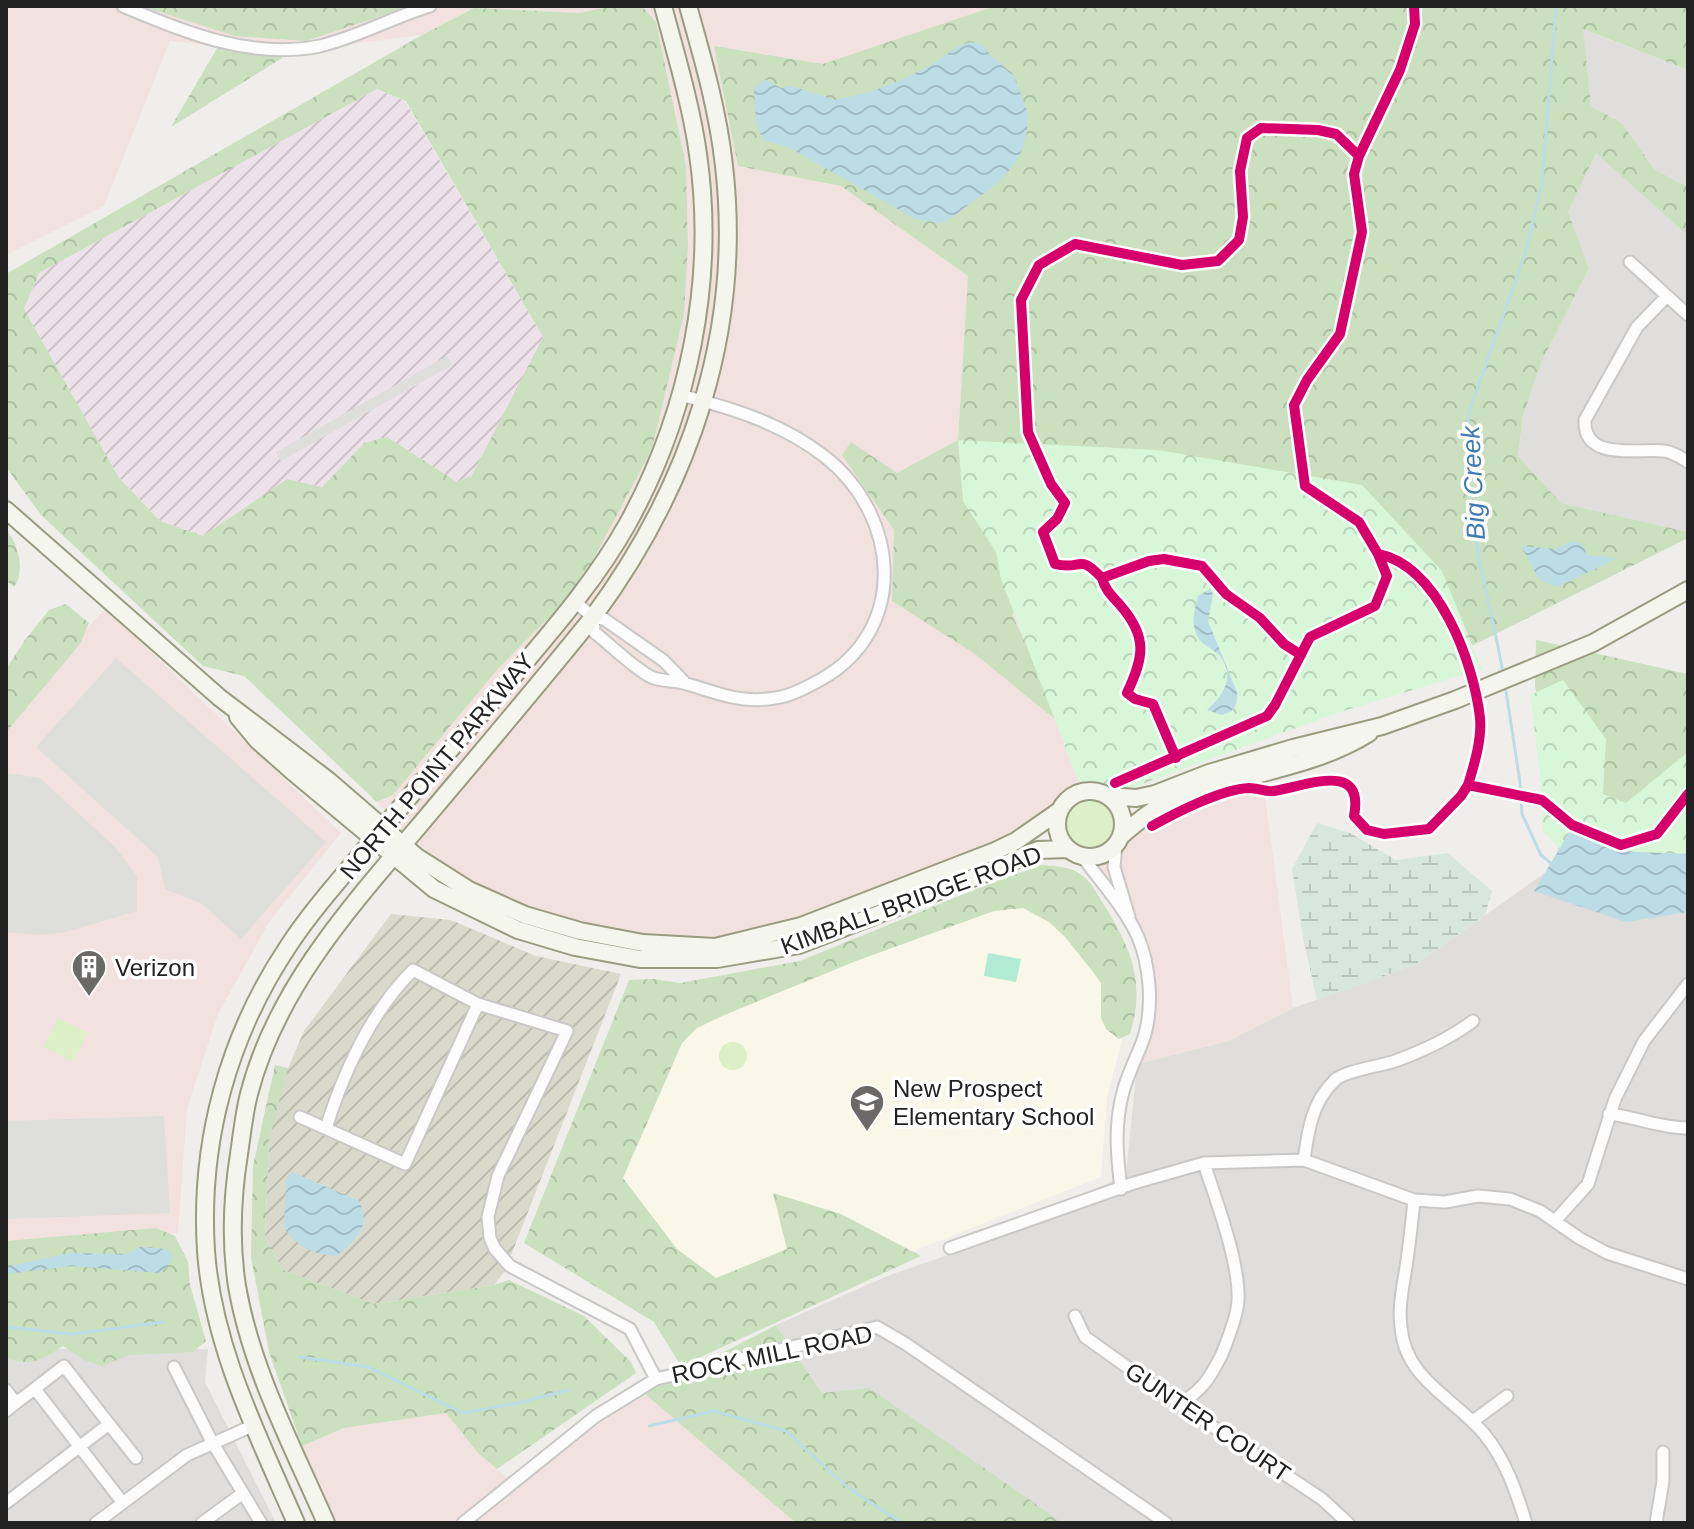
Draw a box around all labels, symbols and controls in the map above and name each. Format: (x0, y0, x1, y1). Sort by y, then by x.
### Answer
water label: Big Creek (1455, 423, 1491, 541)
street label: NORTH POINT PARKWAY (335, 648, 539, 884)
street label: KIMBALL BRIDGE ROAD (777, 840, 1045, 960)
building icon: Verizon (70, 948, 108, 998)
place label: Verizon (115, 954, 195, 981)
place label: New Prospect Elementary School (893, 1075, 1094, 1130)
school or university icon: New Prospect Elementary School (848, 1083, 886, 1133)
street label: ROCK MILL ROAD (669, 1320, 875, 1388)
street label: GUNTER COURT (1120, 1357, 1296, 1487)

